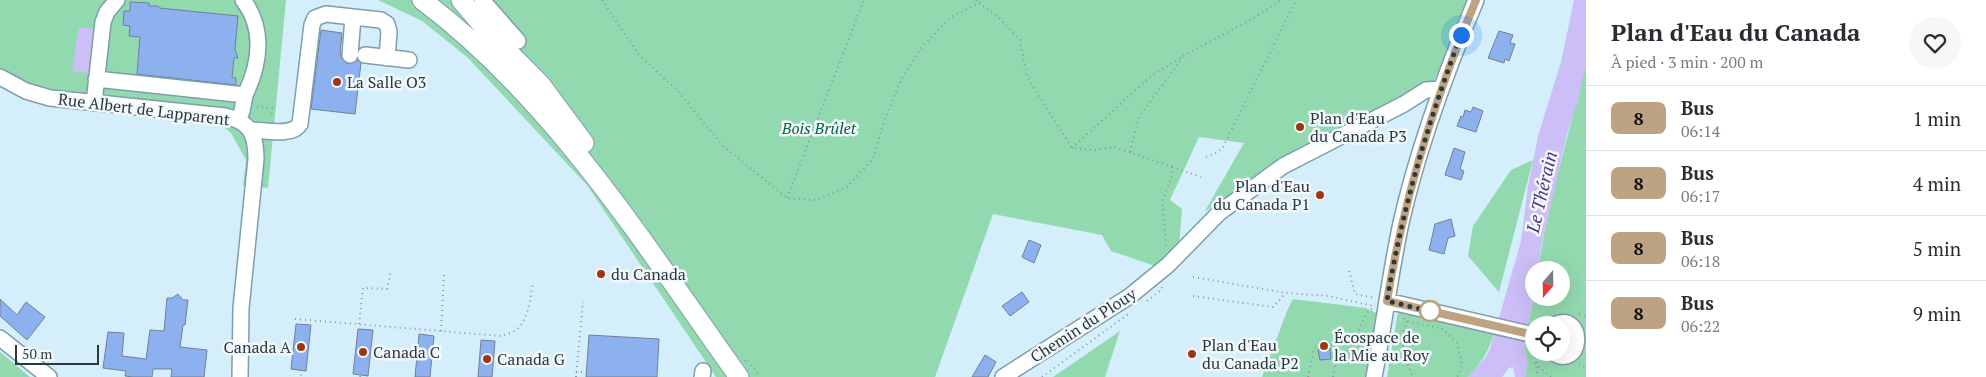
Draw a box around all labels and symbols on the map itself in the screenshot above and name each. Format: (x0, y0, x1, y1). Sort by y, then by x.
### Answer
your location (1449, 23, 1474, 48)
place label: La Salle O3 (347, 71, 426, 93)
marker: La Salle O3 (331, 76, 343, 88)
street label: Rue Albert de Lapparent (57, 88, 231, 130)
place label: Plan d'Eau du Canada P3 (1310, 107, 1407, 147)
park label: Bois Brûlet (781, 117, 857, 139)
marker: Plan d'Eau du Canada P3 (1294, 121, 1306, 133)
water label: Le Thérain (1520, 149, 1562, 236)
place label: Plan d'Eau du Canada P1 (1213, 175, 1310, 215)
marker: Plan d'Eau du Canada P1 (1314, 189, 1326, 201)
north arrow (1525, 261, 1570, 306)
place label: du Canada (611, 263, 686, 285)
marker: du Canada (595, 268, 607, 280)
street label: Chemin du Plouy (1026, 282, 1141, 367)
unlabelled marker (1419, 300, 1441, 322)
place label: Écospace de la Mie au Roy (1334, 326, 1430, 366)
place label: Plan d'Eau du Canada P2 (1202, 334, 1299, 374)
place label: Canada A (224, 336, 291, 358)
marker: Écospace de la Mie au Roy (1318, 340, 1330, 352)
marker: Canada A (295, 341, 307, 353)
place label: Canada C (373, 341, 440, 363)
scale bar (15, 342, 99, 365)
marker: Canada C (357, 346, 369, 358)
place label: Canada G (497, 348, 565, 370)
marker: Plan d'Eau du Canada P2 (1186, 348, 1198, 360)
marker: Canada G (481, 353, 493, 365)

